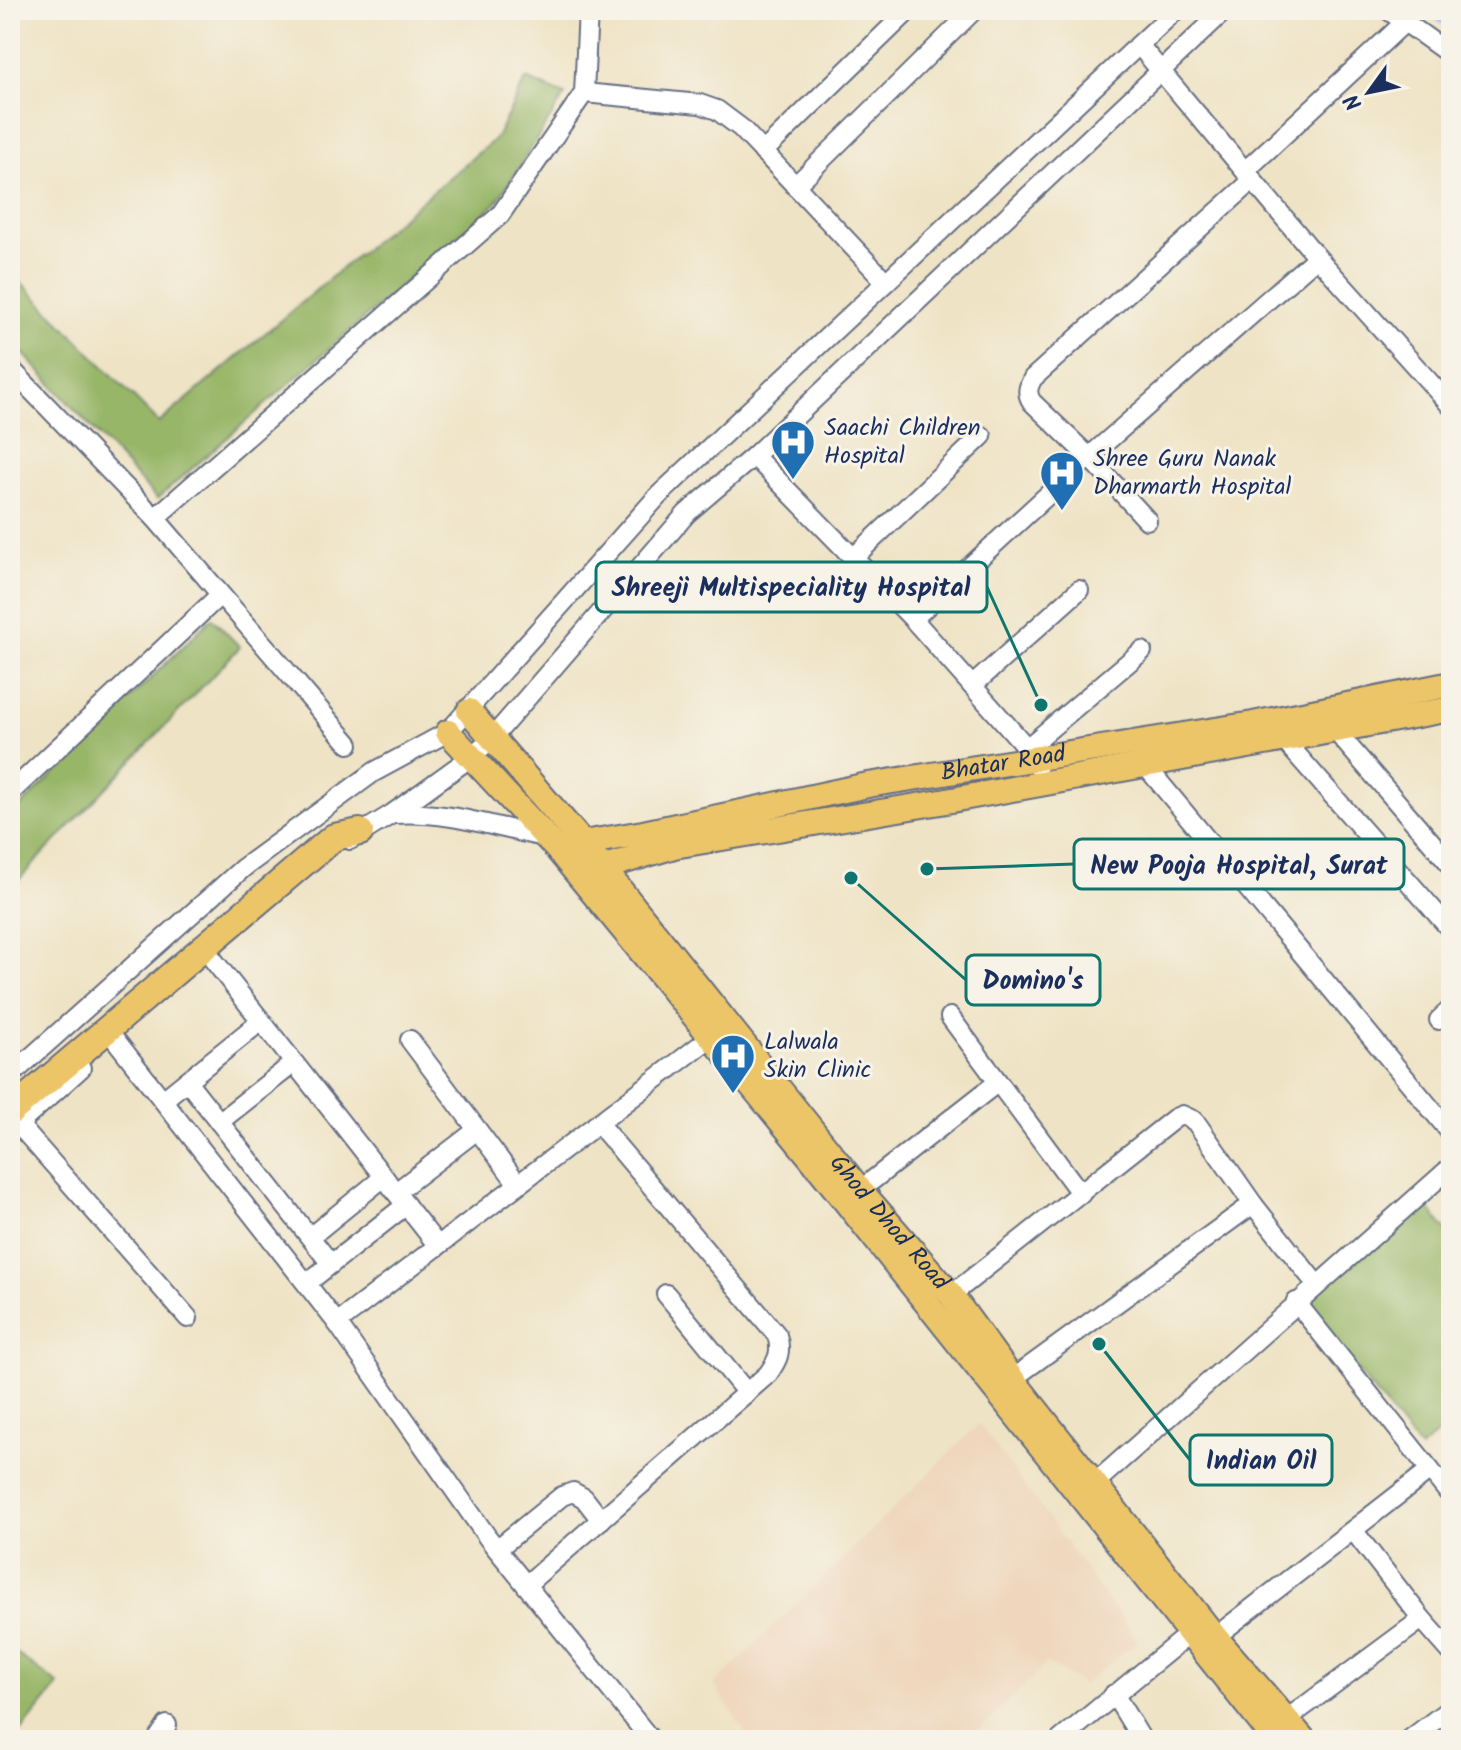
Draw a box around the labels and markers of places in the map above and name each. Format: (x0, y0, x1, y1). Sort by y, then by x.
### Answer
place label: Saachi Children Hospital (824, 409, 980, 476)
hospital icon: Saachi Children Hospital (769, 418, 817, 481)
place label: Shree Guru Nanak Dharmarth Hospital (1093, 440, 1292, 507)
hospital icon: Shree Guru Nanak Dharmarth Hospital (1038, 449, 1086, 512)
callout: Shreeji Multispeciality Hospital (596, 562, 987, 612)
callout: New Pooja Hospital, Surat (1074, 839, 1404, 889)
callout: Domino's (966, 955, 1100, 1005)
place label: Lalwala Skin Clinic (764, 1023, 871, 1090)
hospital icon: Lalwala Skin Clinic (709, 1032, 757, 1095)
callout: Indian Oil (1190, 1435, 1332, 1485)

